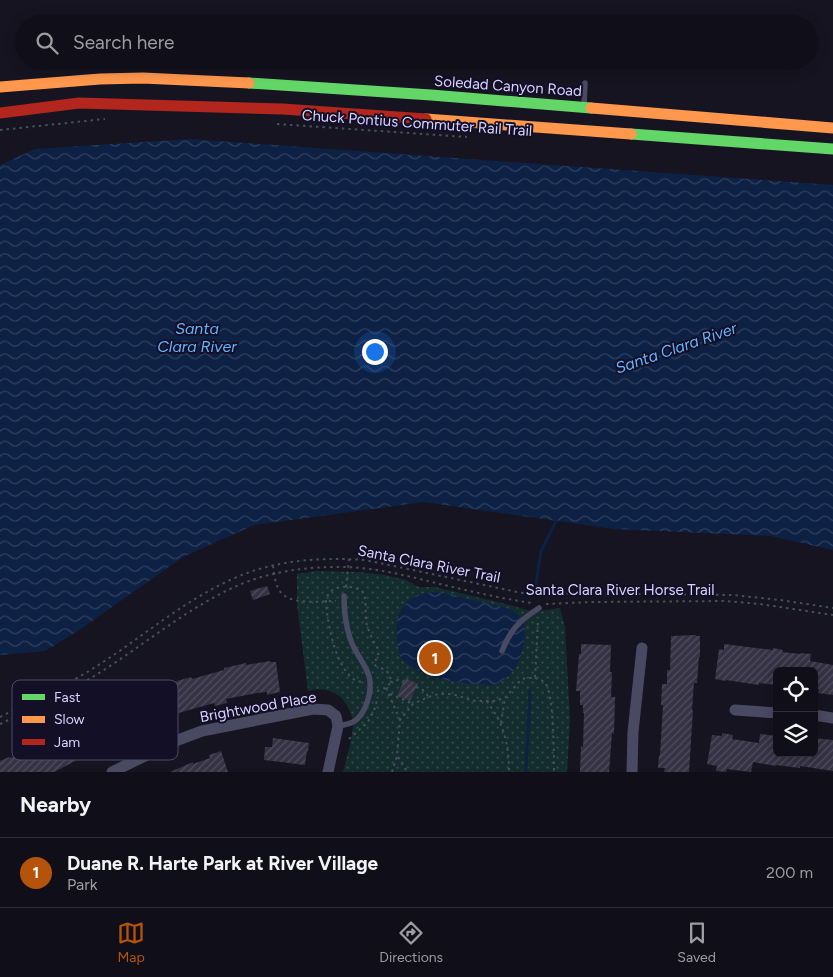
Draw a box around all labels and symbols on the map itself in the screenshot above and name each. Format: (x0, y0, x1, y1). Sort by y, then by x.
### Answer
street label: Soledad Canyon Road (434, 72, 582, 100)
street label: Chuck Pontius Commuter Rail Trail (301, 106, 533, 140)
water label: Santa Clara River (613, 318, 740, 378)
water label: Santa Clara River (157, 319, 237, 356)
your location (362, 339, 388, 365)
street label: Santa Clara River Trail (356, 541, 502, 587)
street label: Santa Clara River Horse Trail (526, 581, 714, 599)
pin: 1 (419, 639, 451, 677)
legend (12, 680, 178, 760)
street label: Brightwood Place (198, 688, 318, 726)
text: Fast (54, 689, 80, 706)
text: Slow (54, 711, 85, 728)
text: Jam (54, 734, 80, 751)

